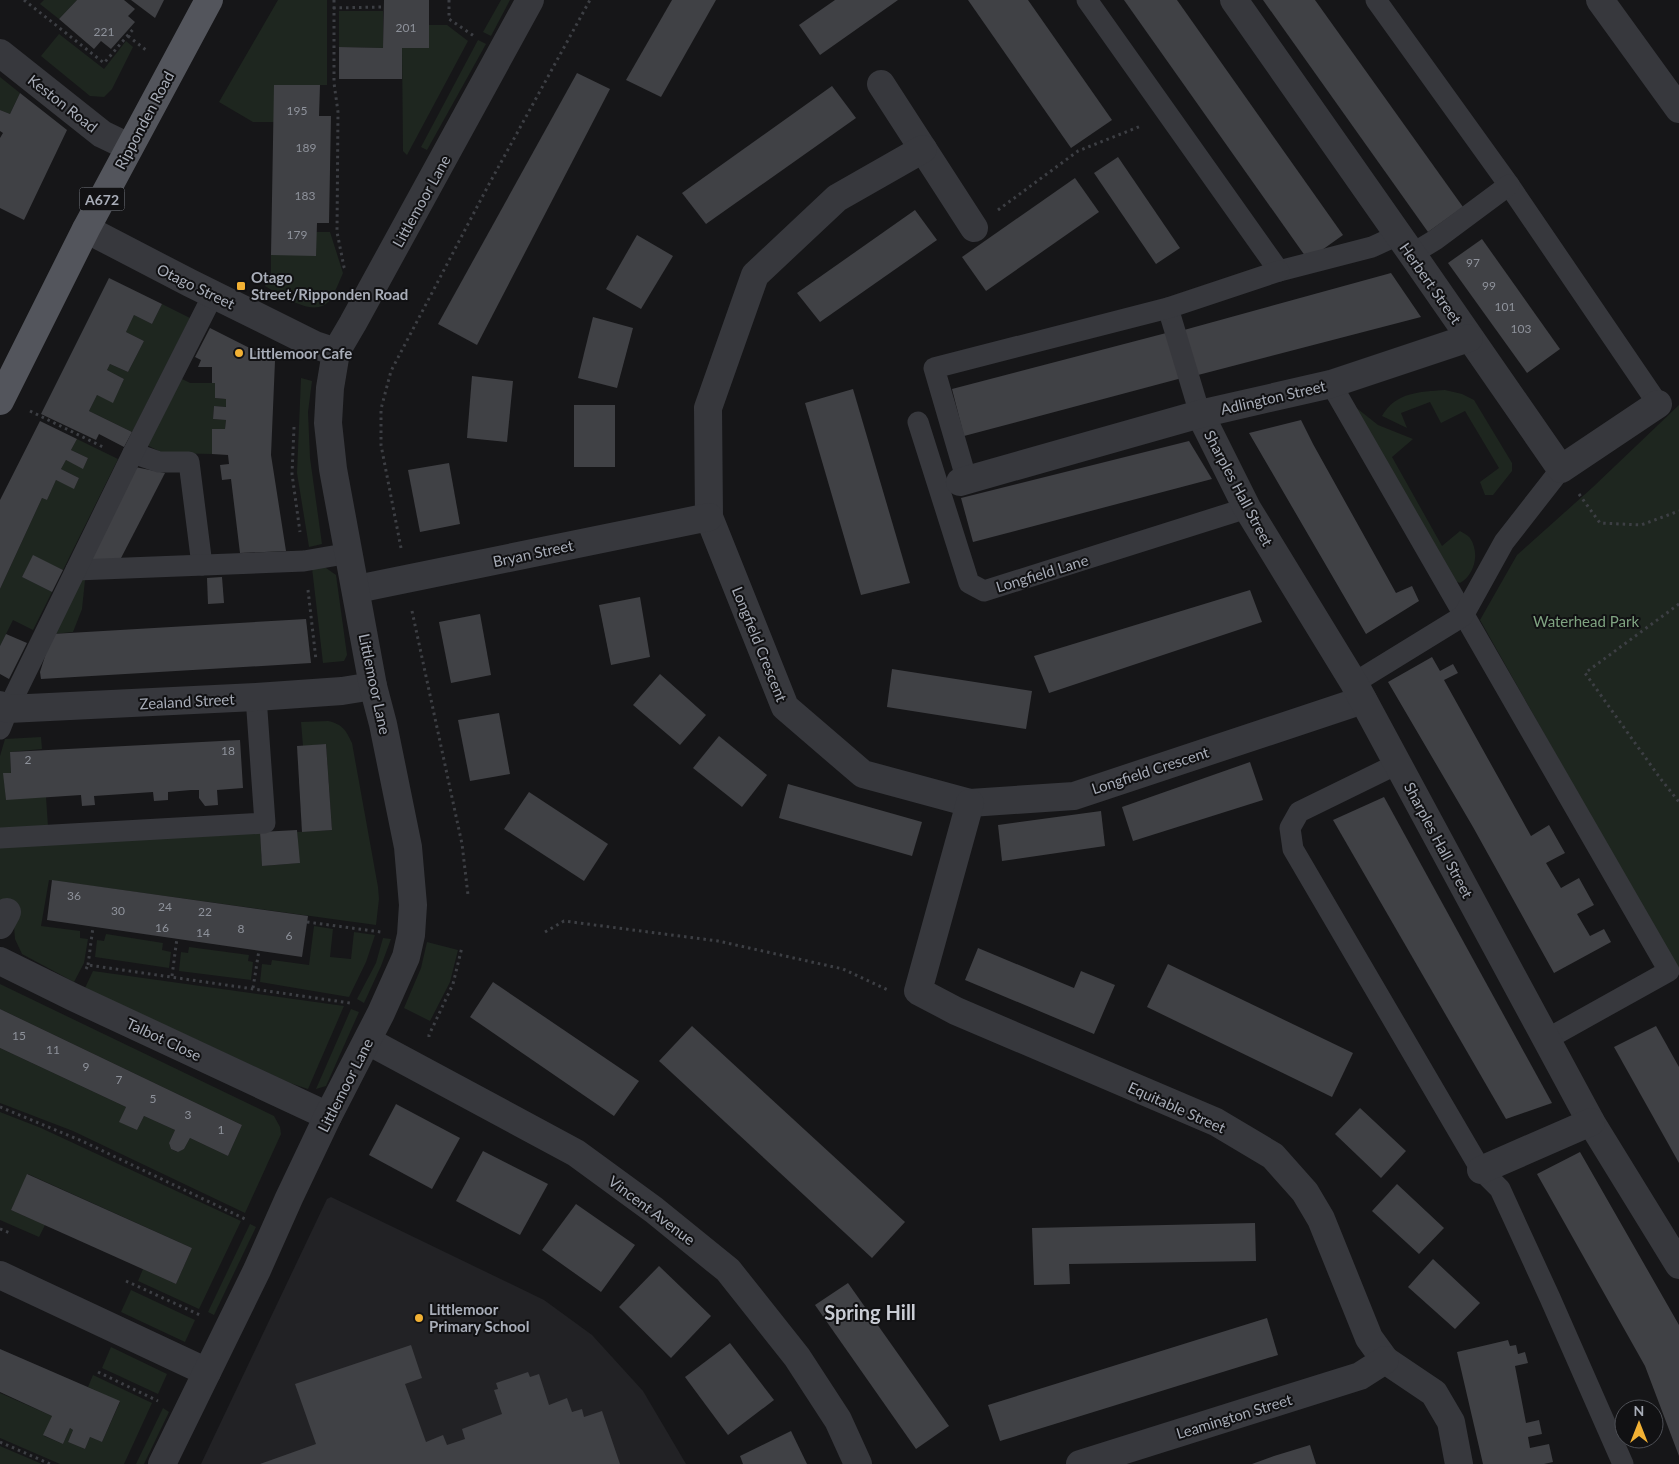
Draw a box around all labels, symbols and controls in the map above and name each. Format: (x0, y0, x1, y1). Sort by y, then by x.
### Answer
house number: 201 (396, 20, 416, 35)
house number: 221 (94, 24, 114, 39)
street label: Ripponden Road (111, 68, 177, 172)
street label: Keston Road (25, 70, 101, 136)
house number: 195 (287, 103, 307, 118)
house number: 189 (296, 140, 316, 155)
street label: Littlemoor Lane (388, 152, 454, 250)
road number: A672 (80, 188, 124, 210)
house number: 183 (295, 188, 315, 203)
house number: 179 (287, 227, 307, 242)
street label: Herbert Street (1396, 239, 1466, 328)
house number: 97 (1466, 255, 1480, 270)
street label: Otago Street (154, 259, 238, 313)
place label: Otago Street/Ripponden Road (251, 268, 408, 303)
house number: 99 (1482, 278, 1496, 293)
marker: Otago Street/Ripponden Road (235, 280, 247, 292)
house number: 101 (1495, 299, 1515, 314)
house number: 103 (1511, 321, 1531, 336)
place label: Littlemoor Cafe (249, 344, 352, 362)
marker: Littlemoor Cafe (233, 347, 245, 359)
street label: Adlington Street (1219, 376, 1328, 418)
street label: Sharples Hall Street (1201, 427, 1277, 550)
street label: Bryan Street (491, 536, 575, 570)
street label: Longfield Lane (994, 550, 1090, 596)
street label: Longfield Crescent (729, 584, 791, 705)
park label: Waterhead Park (1533, 612, 1639, 630)
street label: Littlemoor Lane (356, 632, 395, 736)
street label: Zealand Street (139, 689, 236, 712)
street label: Longfield Crescent (1089, 742, 1212, 797)
house number: 18 (221, 743, 235, 758)
house number: 2 (25, 752, 32, 767)
street label: Sharples Hall Street (1401, 779, 1477, 902)
house number: 36 (67, 888, 81, 903)
house number: 24 (158, 899, 172, 914)
house number: 30 (111, 903, 125, 918)
house number: 22 (198, 904, 212, 919)
house number: 16 (155, 920, 169, 935)
house number: 8 (238, 921, 245, 936)
house number: 14 (196, 925, 210, 940)
house number: 6 (286, 928, 293, 943)
street label: Talbot Close (124, 1014, 204, 1064)
house number: 15 (12, 1028, 26, 1043)
street label: Littlemoor Lane (314, 1035, 376, 1135)
house number: 11 (46, 1042, 60, 1057)
house number: 9 (83, 1059, 90, 1074)
house number: 7 (116, 1072, 123, 1087)
street label: Equitable Street (1125, 1077, 1229, 1137)
house number: 5 (150, 1091, 157, 1106)
house number: 3 (185, 1107, 192, 1122)
house number: 1 (218, 1122, 225, 1137)
street label: Vincent Avenue (605, 1172, 699, 1248)
place label: Littlemoor Primary School (429, 1300, 529, 1335)
district label: Spring Hill (824, 1300, 916, 1324)
marker: Littlemoor Primary School (413, 1312, 425, 1324)
street label: Leamington Street (1174, 1390, 1295, 1442)
north arrow (1614, 1399, 1664, 1449)
text: N (1634, 1402, 1644, 1419)

